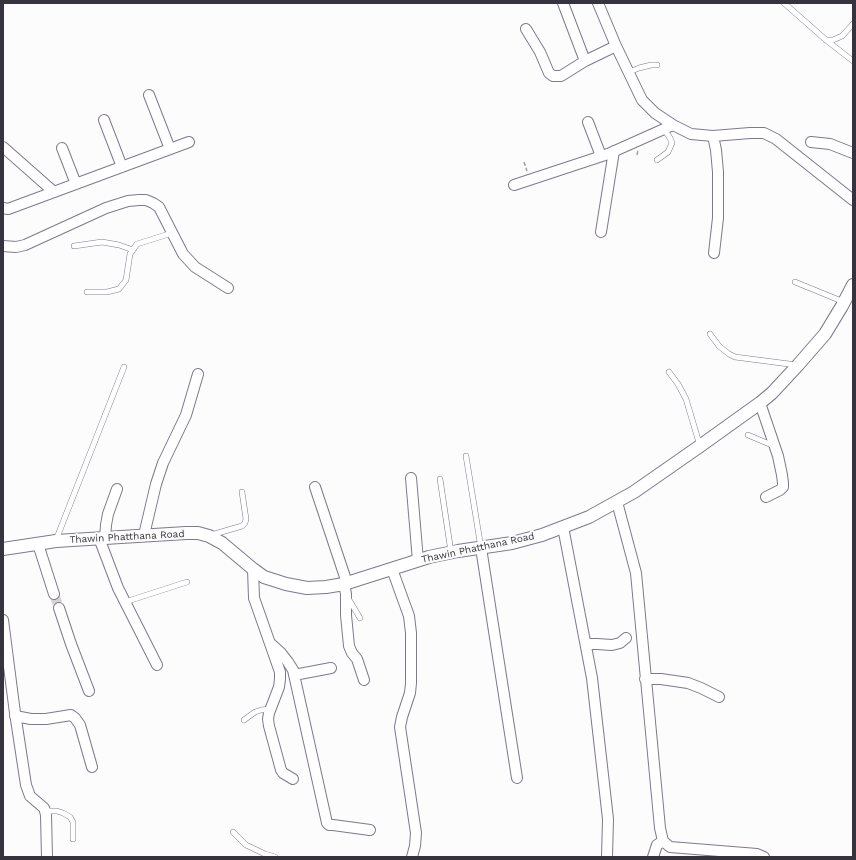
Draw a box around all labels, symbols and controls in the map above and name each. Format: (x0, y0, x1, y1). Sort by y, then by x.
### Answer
street label: Thawin Phatthana Road (69, 528, 185, 546)
street label: Thawin Phatthana Road (420, 530, 536, 566)

